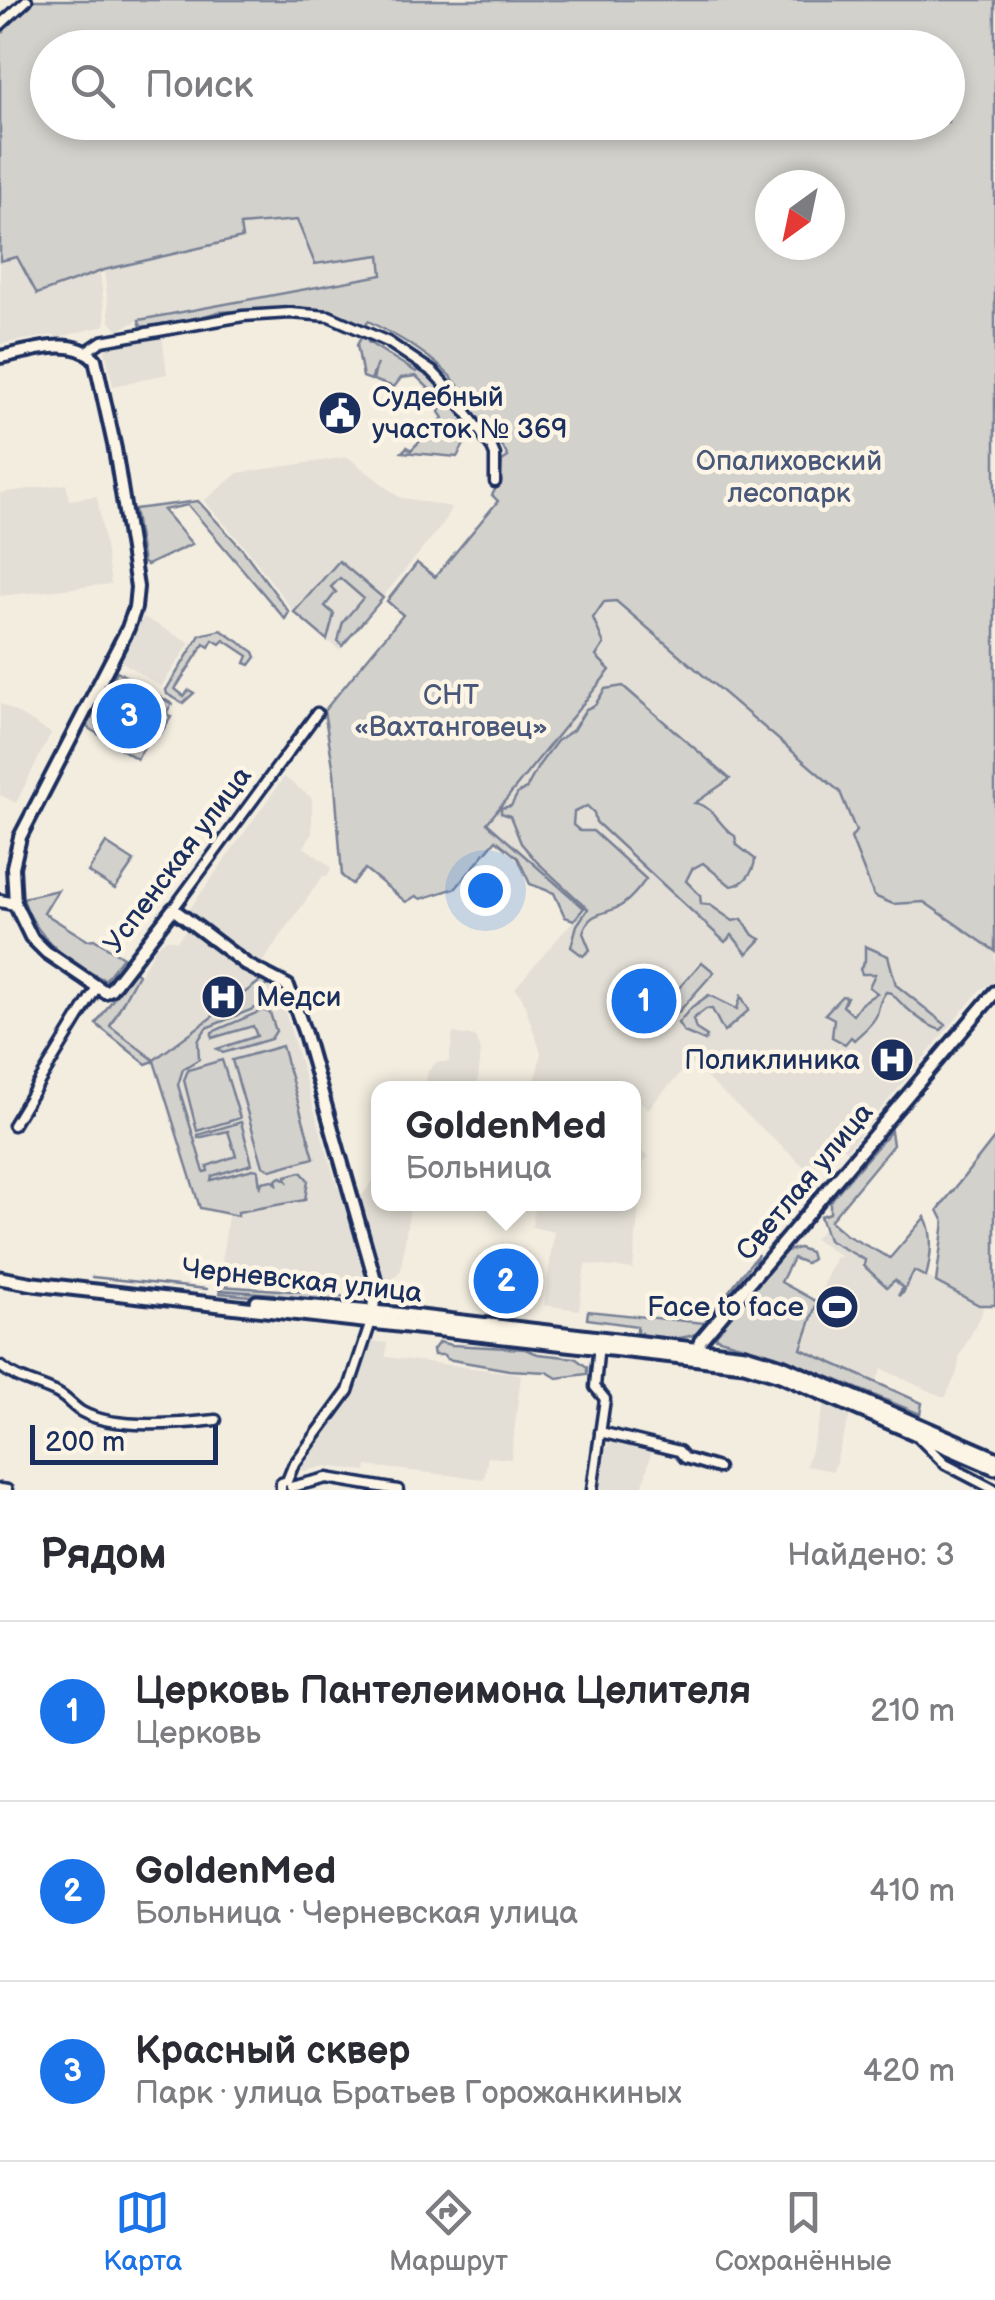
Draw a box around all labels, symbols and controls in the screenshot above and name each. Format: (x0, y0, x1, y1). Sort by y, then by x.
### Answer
search box (30, 30, 965, 140)
icon: search (65, 58, 120, 113)
text: Поиск (145, 63, 253, 108)
north arrow (755, 170, 845, 260)
place label: Судебный участок № 369 (372, 381, 567, 446)
public building icon: Судебный участок № 369 (317, 390, 363, 436)
park label: Опалиховский лесопарк (696, 445, 882, 510)
pin: 3 (96, 678, 162, 754)
park label: СНТ «Вахтанговец» (354, 679, 548, 744)
street label: Успенская улица (97, 760, 259, 960)
your location (460, 865, 511, 916)
pin: 1 (612, 964, 676, 1038)
hospital icon: Медси (200, 974, 246, 1020)
place label: Медси (256, 981, 341, 1014)
hospital icon: Поликлиника (869, 1037, 915, 1083)
place label: Поликлиника (684, 1044, 860, 1077)
popup (371, 1081, 641, 1211)
street label: Светлая улица (730, 1096, 881, 1267)
text: GoldenMed (405, 1104, 607, 1149)
text: Больница (405, 1149, 552, 1188)
pin: 2 (474, 1244, 538, 1318)
street label: Черневская улица (180, 1252, 424, 1310)
sports icon: Face to face (814, 1284, 860, 1330)
place label: Face to face (647, 1291, 804, 1324)
scale bar (30, 1420, 218, 1464)
text: 200 m (45, 1426, 125, 1459)
text: Рядом (40, 1530, 167, 1581)
text: Найдено: 3 (787, 1536, 955, 1575)
text: Церковь Пантелеимона Целителя (135, 1669, 751, 1714)
text: 1 (66, 1692, 79, 1731)
text: 210 m (870, 1692, 955, 1731)
text: Церковь (135, 1714, 261, 1753)
text: GoldenMed (135, 1849, 336, 1894)
text: 2 (63, 1872, 82, 1911)
text: 410 m (869, 1872, 955, 1911)
text: Больница · Черневская улица (135, 1894, 578, 1933)
text: Красный сквер (135, 2029, 411, 2074)
text: 3 (63, 2052, 82, 2091)
text: 420 m (863, 2052, 955, 2091)
text: Парк · улица Братьев Горожанкиных (135, 2074, 682, 2113)
tab: Карта (103, 2185, 182, 2278)
tab: Маршрут (389, 2185, 508, 2278)
tab: Сохранённые (715, 2185, 892, 2278)

